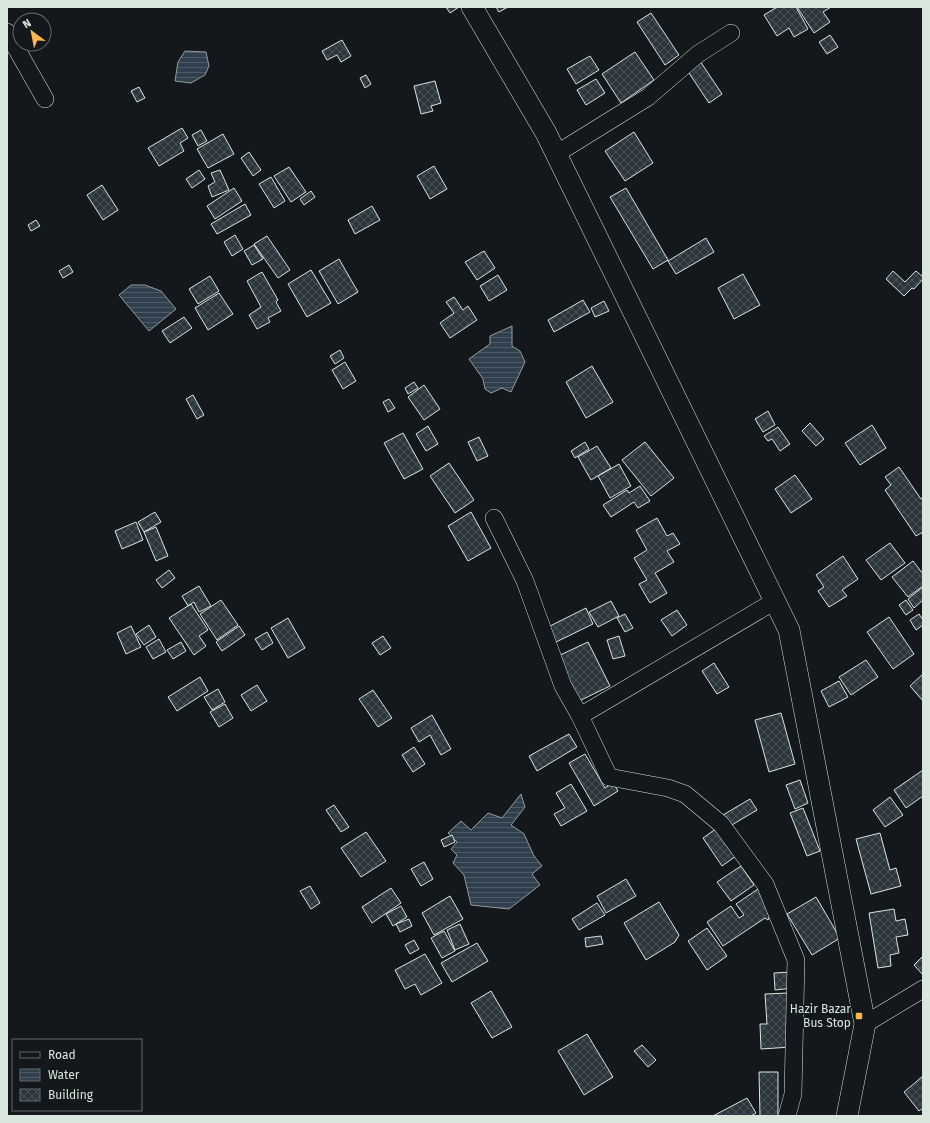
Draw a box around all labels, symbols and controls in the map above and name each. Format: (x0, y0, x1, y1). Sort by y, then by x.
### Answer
north arrow (12, 12, 52, 52)
text: N (20, 16, 34, 31)
place label: Hazir Bazar Bus Stop (790, 1002, 851, 1030)
marker: Hazir Bazar Bus Stop (854, 1011, 864, 1021)
legend (12, 1039, 142, 1111)
text: Road (48, 1048, 76, 1062)
text: Water (48, 1068, 80, 1082)
text: Building (48, 1088, 94, 1102)

